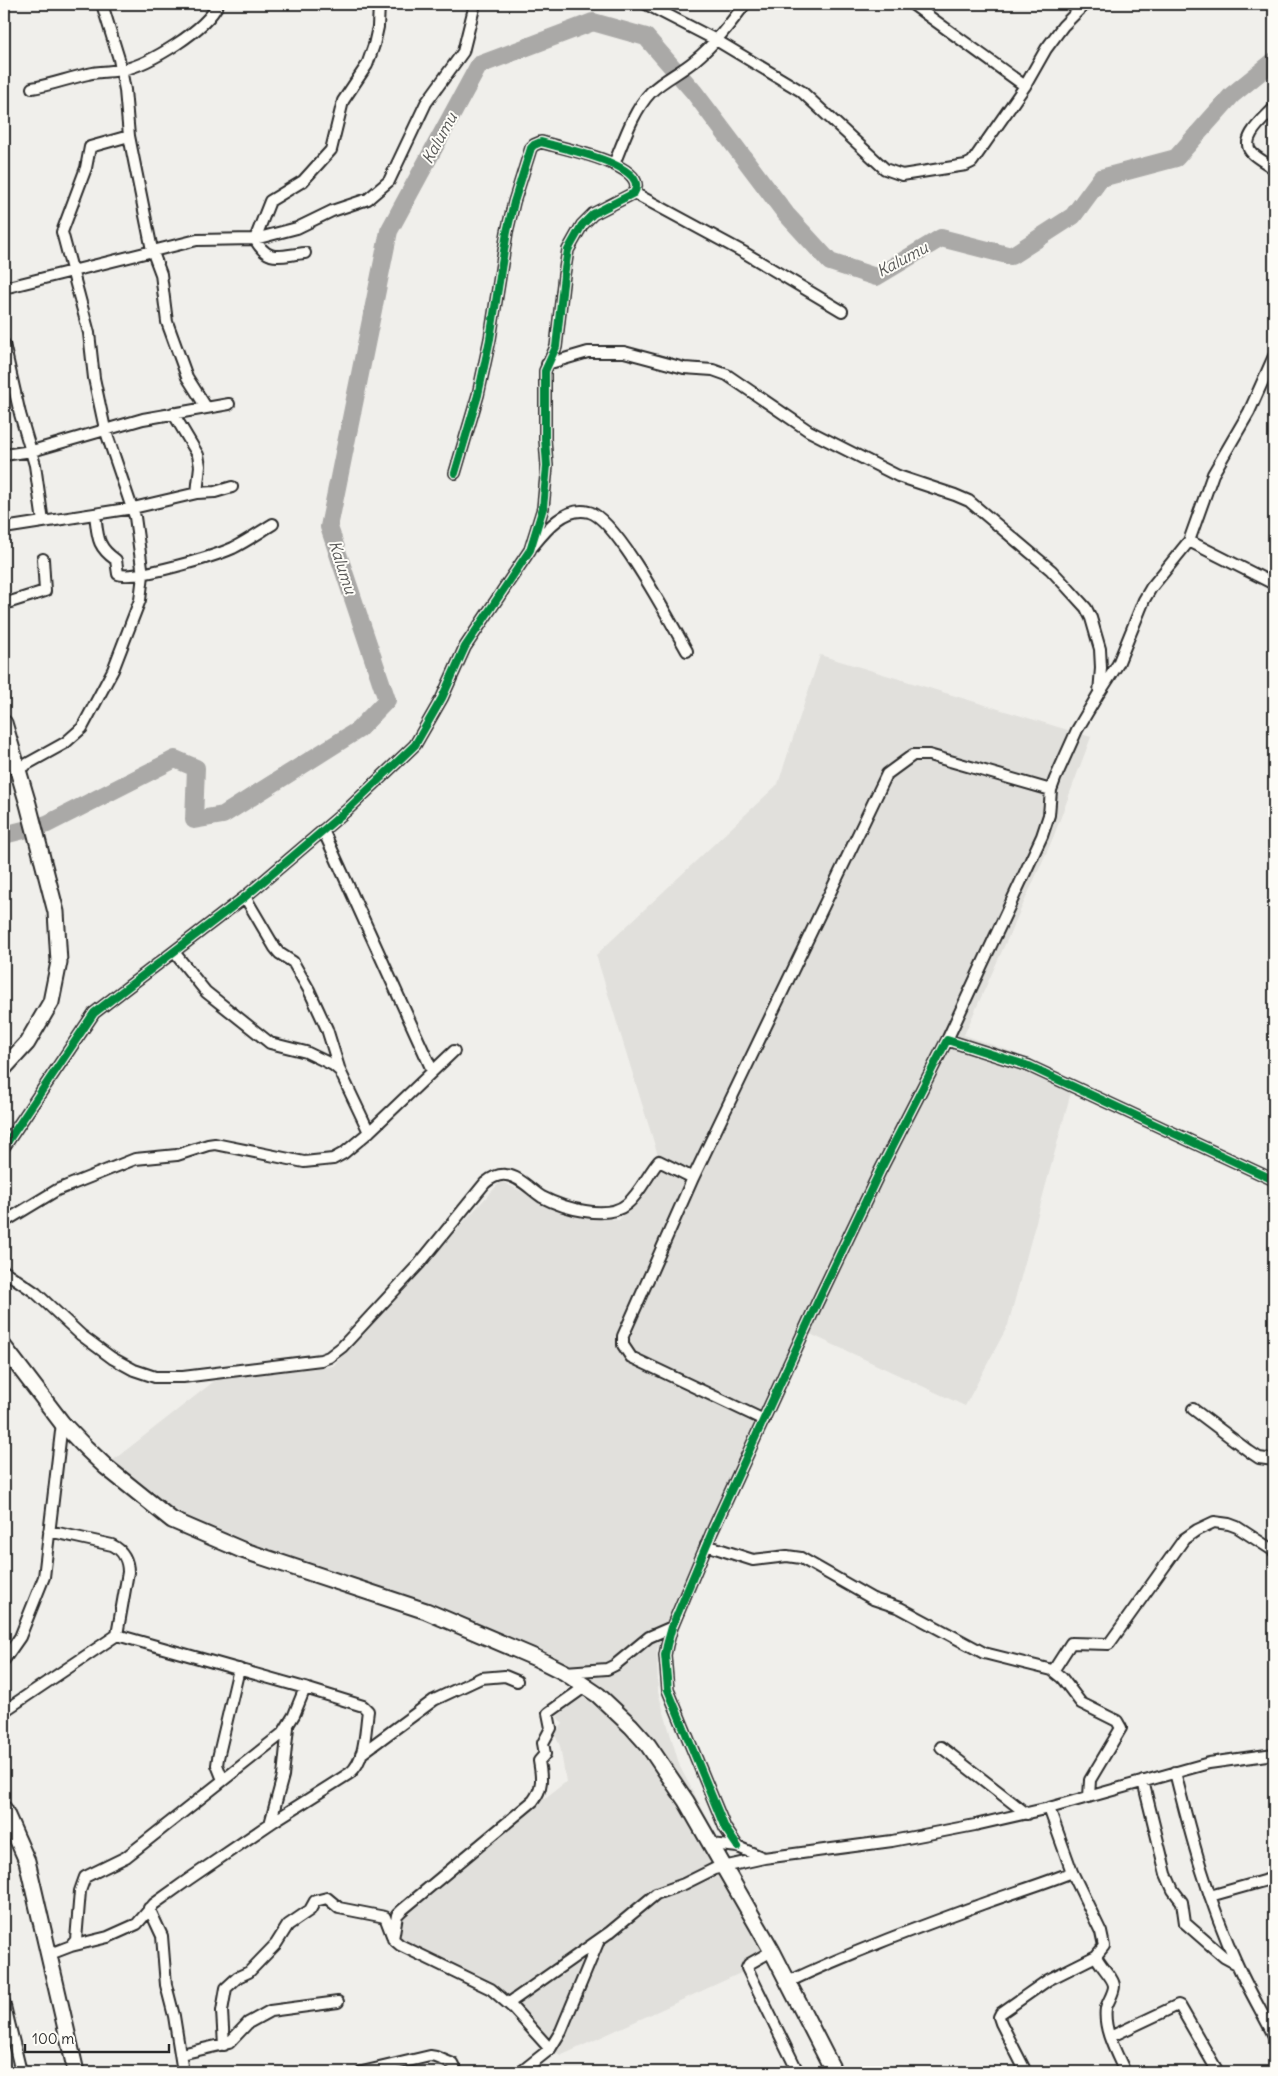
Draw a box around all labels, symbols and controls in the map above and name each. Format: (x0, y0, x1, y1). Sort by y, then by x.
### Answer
water label: Kalumu (417, 108, 462, 167)
water label: Kalumu (873, 236, 932, 281)
water label: Kalumu (325, 538, 362, 598)
scale bar (25, 2021, 169, 2053)
text: 100 m (32, 2029, 74, 2048)

